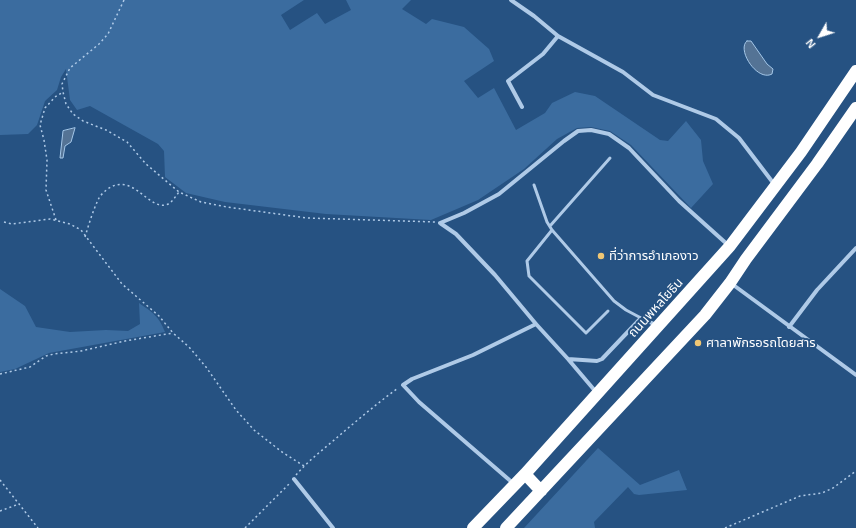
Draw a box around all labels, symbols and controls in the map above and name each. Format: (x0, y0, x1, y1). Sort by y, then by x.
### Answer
north arrow (800, 16, 840, 56)
text: N (804, 37, 818, 50)
place label: ที่ว่าการอำเภองาว (609, 248, 699, 264)
marker: ที่ว่าการอำเภองาว (596, 251, 606, 261)
street label: ถนนพหลโยธิน (625, 275, 687, 341)
place label: ศาลาพักรอรถโดยสาร (706, 335, 816, 351)
marker: ศาลาพักรอรถโดยสาร (693, 338, 703, 348)

